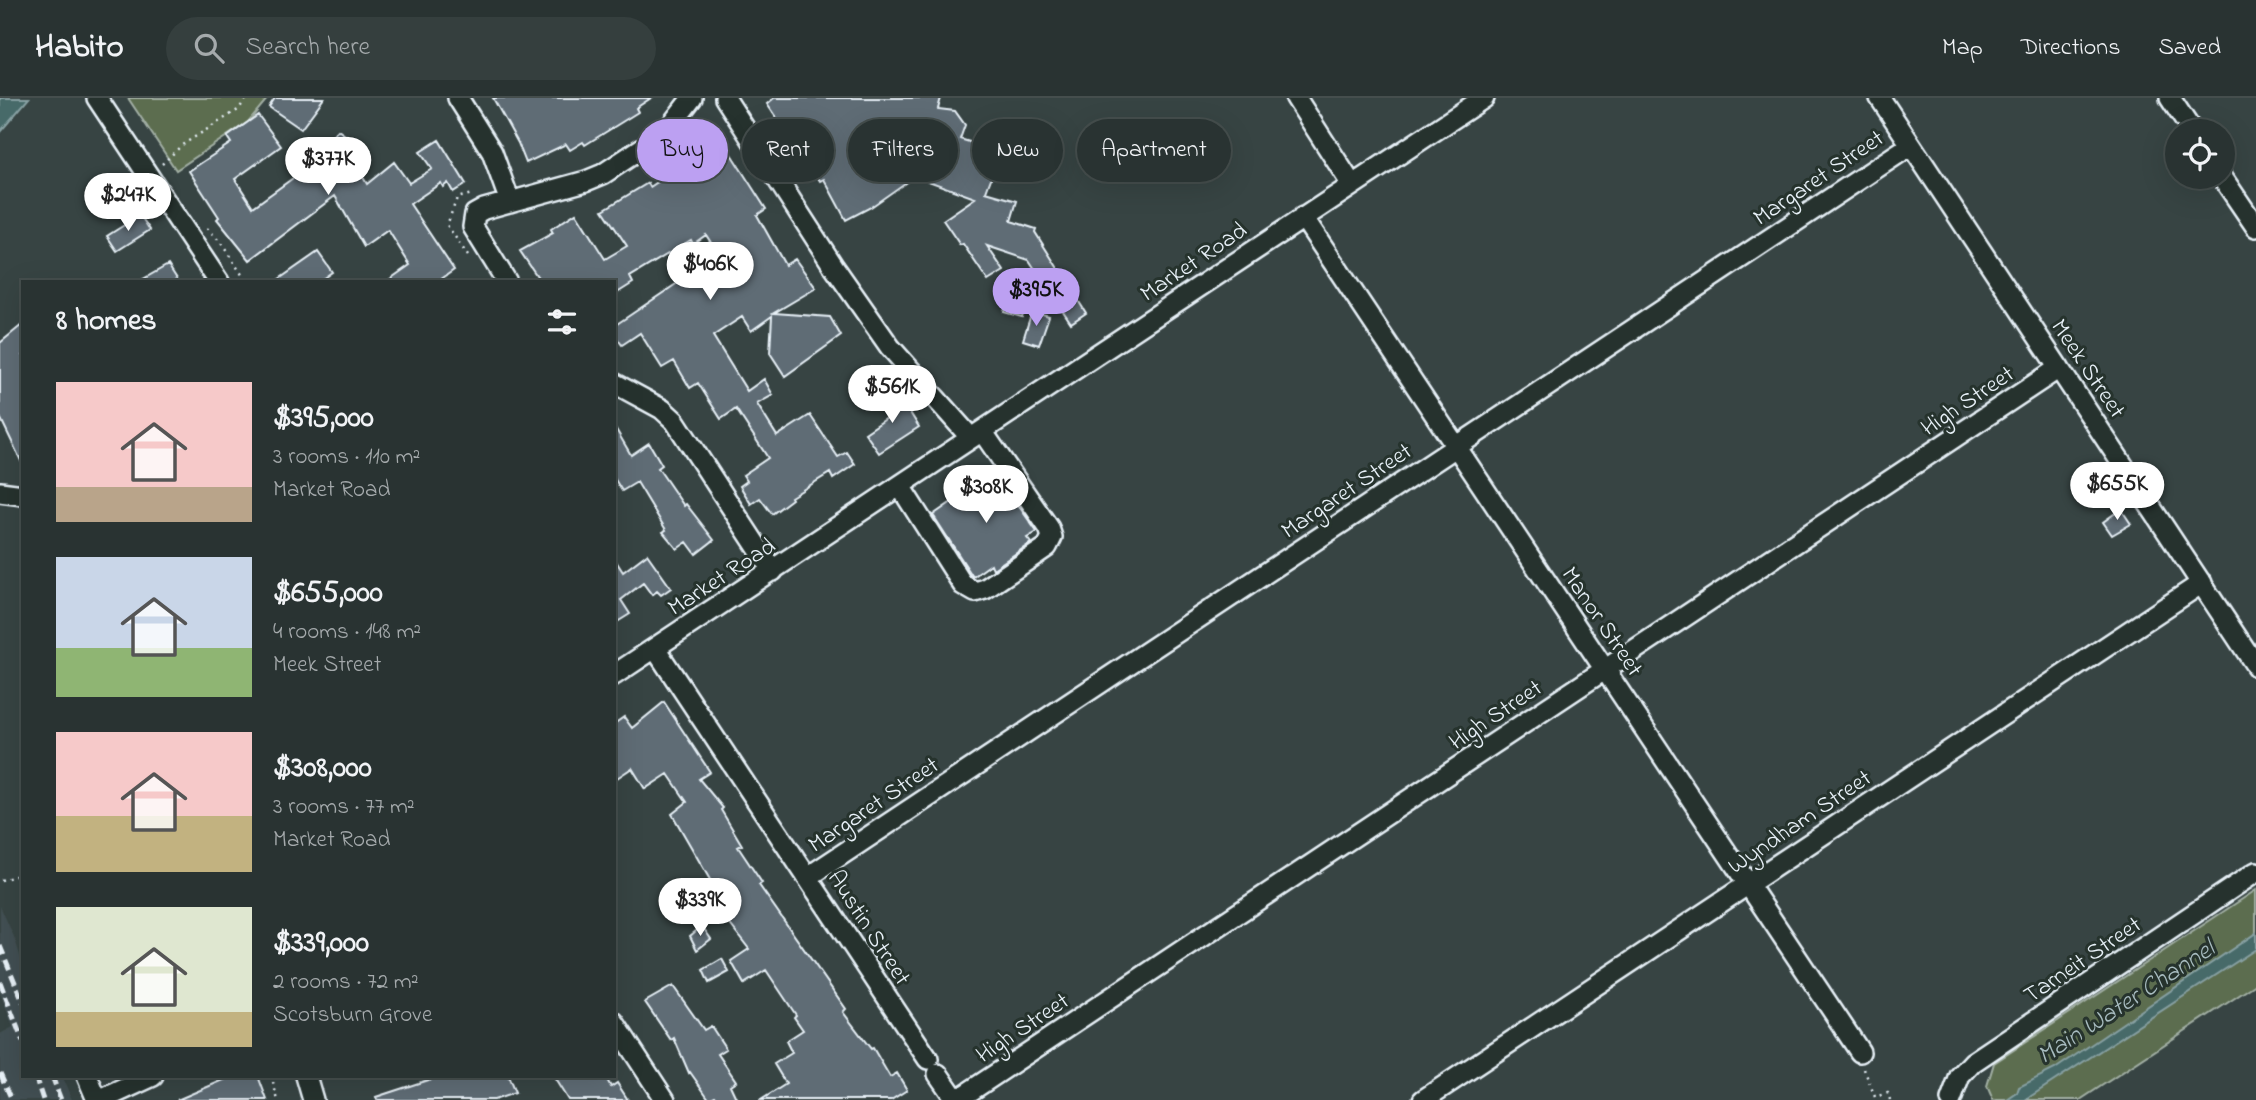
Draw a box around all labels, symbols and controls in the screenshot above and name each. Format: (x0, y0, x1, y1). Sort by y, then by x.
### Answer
search box (166, 17, 656, 80)
text: Habito (35, 24, 124, 72)
icon: search (190, 29, 228, 67)
text: Search here (246, 29, 370, 67)
text: Map (1942, 31, 1983, 66)
text: Directions (2021, 31, 2120, 66)
text: Saved (2158, 31, 2221, 66)
chip: Buy (637, 119, 728, 182)
chip: Rent (742, 119, 834, 182)
chip: Filters (848, 119, 958, 182)
chip: New (972, 119, 1063, 182)
chip: Apartment (1077, 119, 1231, 182)
map controls (2165, 119, 2235, 189)
button: locate (2165, 119, 2235, 189)
street label: Margaret Street (1747, 122, 1892, 236)
pin: $377K (279, 138, 377, 197)
text: $377K (301, 143, 355, 176)
pin: $247K (79, 174, 177, 233)
text: $247K (100, 179, 156, 212)
street label: Market Road (1134, 214, 1255, 312)
pin: $406K (661, 242, 759, 302)
text: $406K (683, 248, 737, 281)
pin: $395K (987, 268, 1085, 328)
text: $395K (1009, 274, 1063, 307)
text: 8 homes (56, 300, 157, 344)
icon: filters (543, 303, 581, 341)
street label: Meek Street (2041, 313, 2133, 426)
street label: High Street (1915, 358, 2022, 446)
pin: $561K (843, 366, 941, 425)
text: $561K (864, 371, 920, 404)
text: $395,000 (273, 397, 374, 441)
icon: home (112, 410, 196, 494)
street label: Margaret Street (1275, 435, 1420, 549)
text: 3 rooms · 110 m² (273, 441, 420, 474)
pin: $655K (2068, 462, 2166, 522)
pin: $308K (937, 466, 1035, 525)
text: $655K (2086, 468, 2148, 501)
text: $308K (959, 471, 1013, 504)
text: Market Road (273, 474, 390, 507)
street label: Market Road (661, 530, 784, 626)
street label: Manor Street (1551, 560, 1651, 684)
text: $655,000 (273, 572, 383, 616)
icon: home (112, 585, 196, 669)
text: 4 rooms · 148 m² (273, 616, 421, 649)
text: Meek Street (273, 649, 381, 682)
street label: High Street (1443, 672, 1550, 760)
text: $308,000 (273, 747, 372, 791)
street label: Margaret Street (802, 749, 947, 863)
icon: home (112, 760, 196, 844)
street label: Wyndham Street (1721, 762, 1880, 885)
text: 3 rooms · 77 m² (273, 791, 415, 824)
text: Market Road (273, 824, 390, 857)
street label: Austin Street (817, 864, 918, 993)
pin: $339K (651, 878, 749, 938)
text: $339K (675, 884, 726, 917)
street label: Tarneit Street (2017, 909, 2149, 1013)
text: $339,000 (273, 922, 369, 966)
water label: Main Water Channel (2030, 930, 2225, 1075)
icon: home (112, 935, 196, 1019)
text: 2 rooms · 72 m² (273, 966, 419, 999)
street label: High Street (970, 985, 1077, 1073)
text: Scotsburn Grove (273, 999, 432, 1032)

